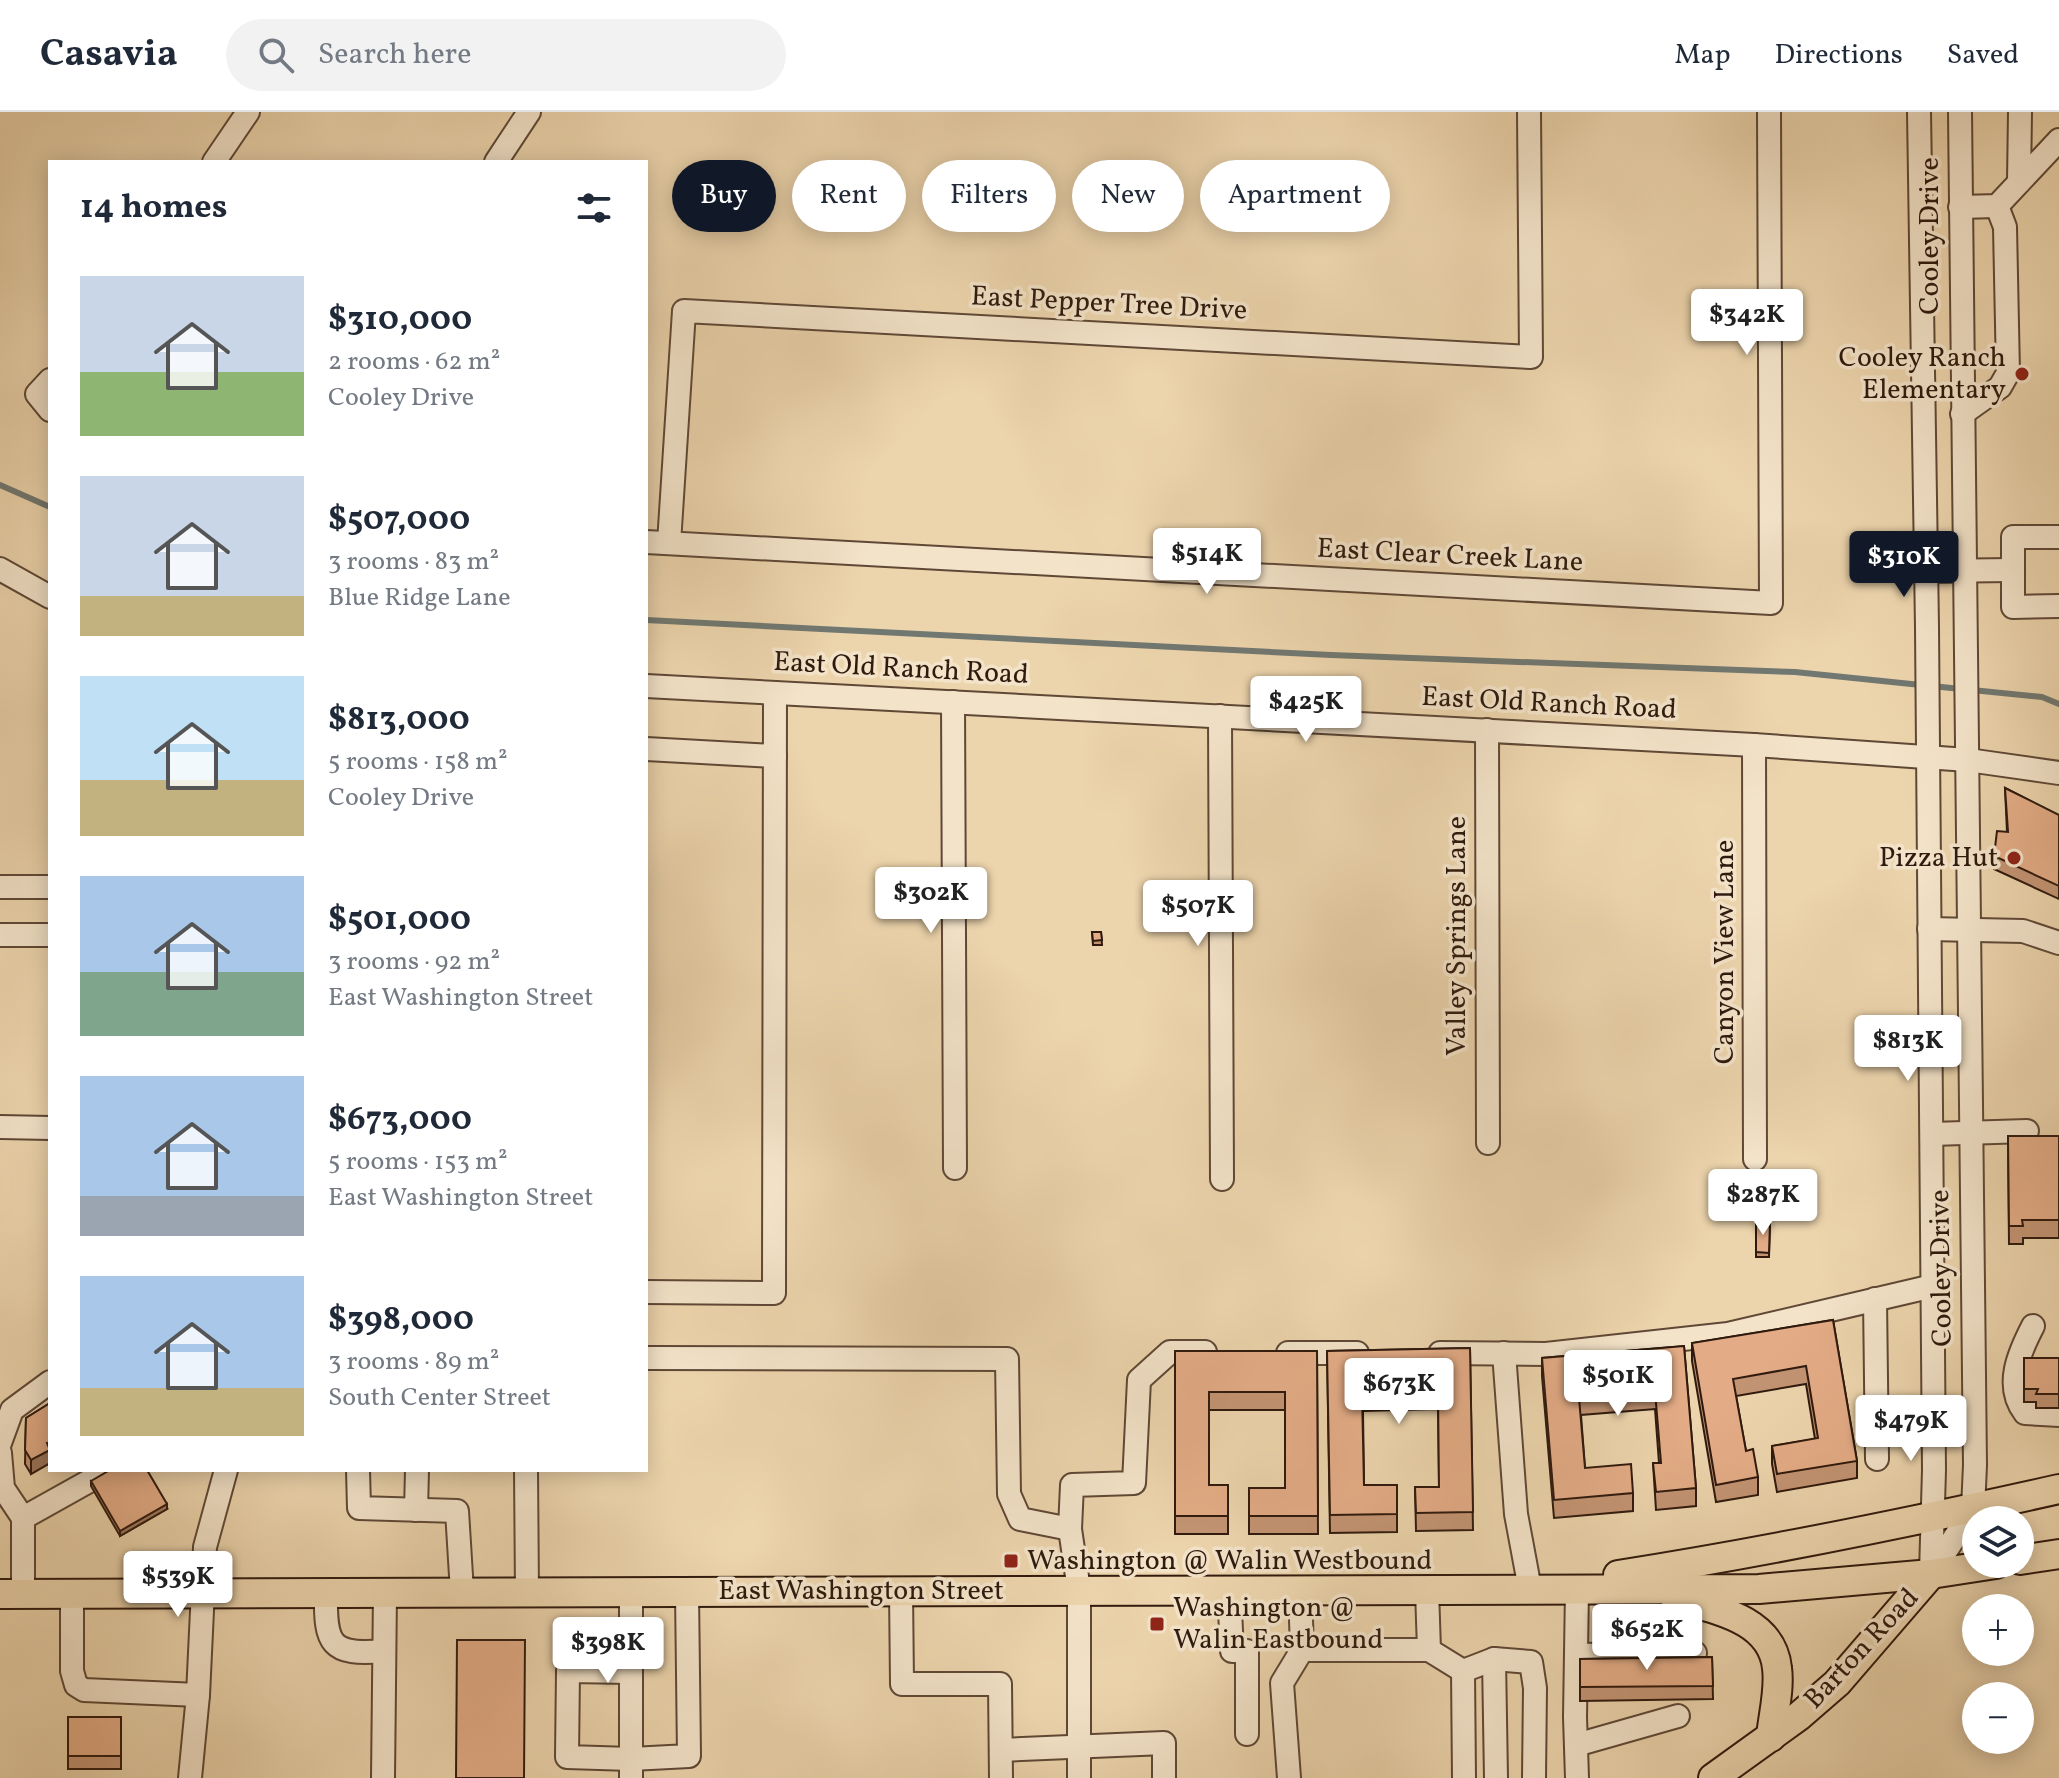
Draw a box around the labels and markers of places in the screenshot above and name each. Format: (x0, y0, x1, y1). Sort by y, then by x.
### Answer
pin: $342K (1691, 289, 1803, 357)
place label: Cooley Ranch Elementary (1839, 339, 2006, 410)
marker: Cooley Ranch Elementary (2013, 365, 2031, 383)
pin: $514K (1151, 528, 1263, 596)
pin: $310K (1848, 531, 1960, 599)
pin: $425K (1250, 676, 1362, 744)
place label: Pizza Hut (1879, 839, 1998, 878)
marker: Pizza Hut (2005, 849, 2023, 867)
pin: $302K (875, 867, 987, 935)
pin: $507K (1142, 880, 1254, 948)
pin: $813K (1852, 1015, 1964, 1083)
pin: $287K (1707, 1169, 1819, 1237)
pin: $501K (1562, 1350, 1674, 1418)
pin: $673K (1343, 1358, 1455, 1426)
pin: $479K (1855, 1395, 1967, 1463)
place label: Washington @ Walin Westbound (1027, 1542, 1432, 1581)
pin: $539K (122, 1551, 234, 1619)
marker: Washington @ Walin Westbound (1002, 1552, 1020, 1570)
place label: Washington @ Walin Eastbound (1173, 1589, 1383, 1660)
pin: $652K (1591, 1604, 1703, 1672)
marker: Washington @ Walin Eastbound (1148, 1615, 1166, 1633)
pin: $398K (552, 1617, 664, 1685)

